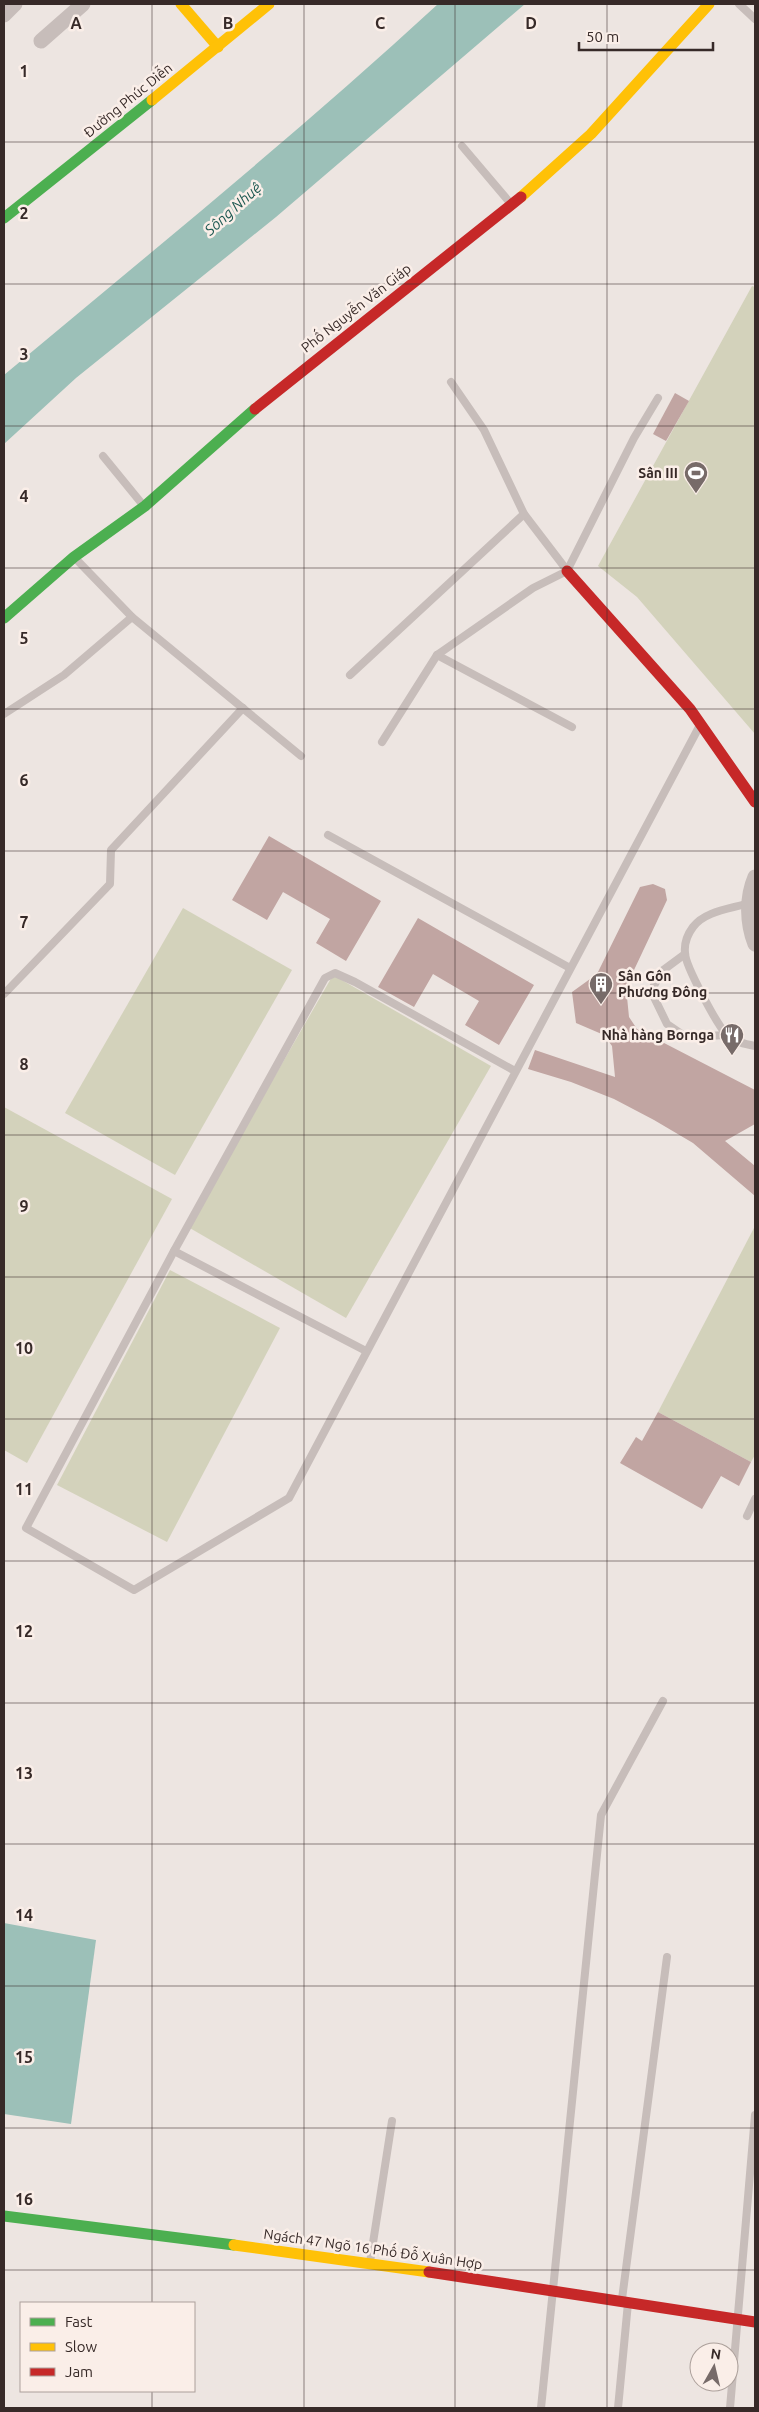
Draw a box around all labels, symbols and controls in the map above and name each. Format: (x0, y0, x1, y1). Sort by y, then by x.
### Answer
text: A (70, 14, 82, 32)
text: B (223, 14, 233, 32)
text: C (375, 14, 385, 32)
text: D (525, 14, 537, 32)
scale bar (579, 20, 713, 52)
text: 50 m (586, 28, 619, 45)
street label: Đường Phúc Diễn (79, 58, 175, 140)
text: 1 (19, 62, 29, 80)
water label: Sông Nhuệ (200, 179, 265, 239)
text: 2 (19, 204, 29, 222)
street label: Phố Nguyễn Văn Giáp (297, 258, 414, 356)
text: 3 (19, 345, 29, 363)
sports icon: Sân III (683, 460, 709, 494)
place label: Sân III (638, 465, 678, 481)
text: 4 (19, 487, 29, 505)
text: 5 (19, 629, 29, 647)
text: 6 (19, 771, 29, 789)
text: 7 (19, 913, 29, 931)
place label: Sân Gôn Phương Đông (618, 968, 707, 1000)
building icon: Sân Gôn Phương Đông (588, 971, 614, 1005)
restaurant icon: Nhà hàng Bornga (719, 1022, 745, 1056)
place label: Nhà hàng Bornga (601, 1027, 714, 1043)
text: 8 (19, 1055, 29, 1073)
text: 9 (19, 1197, 29, 1215)
text: 10 (15, 1339, 33, 1357)
text: 11 (15, 1480, 33, 1498)
text: 12 (15, 1622, 33, 1640)
text: 13 (15, 1764, 33, 1782)
text: 14 (15, 1906, 33, 1924)
text: 15 (15, 2048, 33, 2066)
text: 16 (15, 2190, 33, 2208)
street label: Ngách 47 Ngõ 16 Phố Đỗ Xuân Hợp (263, 2223, 484, 2272)
legend (20, 2302, 195, 2392)
text: Fast (65, 2313, 93, 2330)
text: Slow (65, 2338, 98, 2355)
north arrow (689, 2342, 739, 2392)
text: N (710, 2345, 722, 2363)
text: Jam (65, 2363, 93, 2380)

